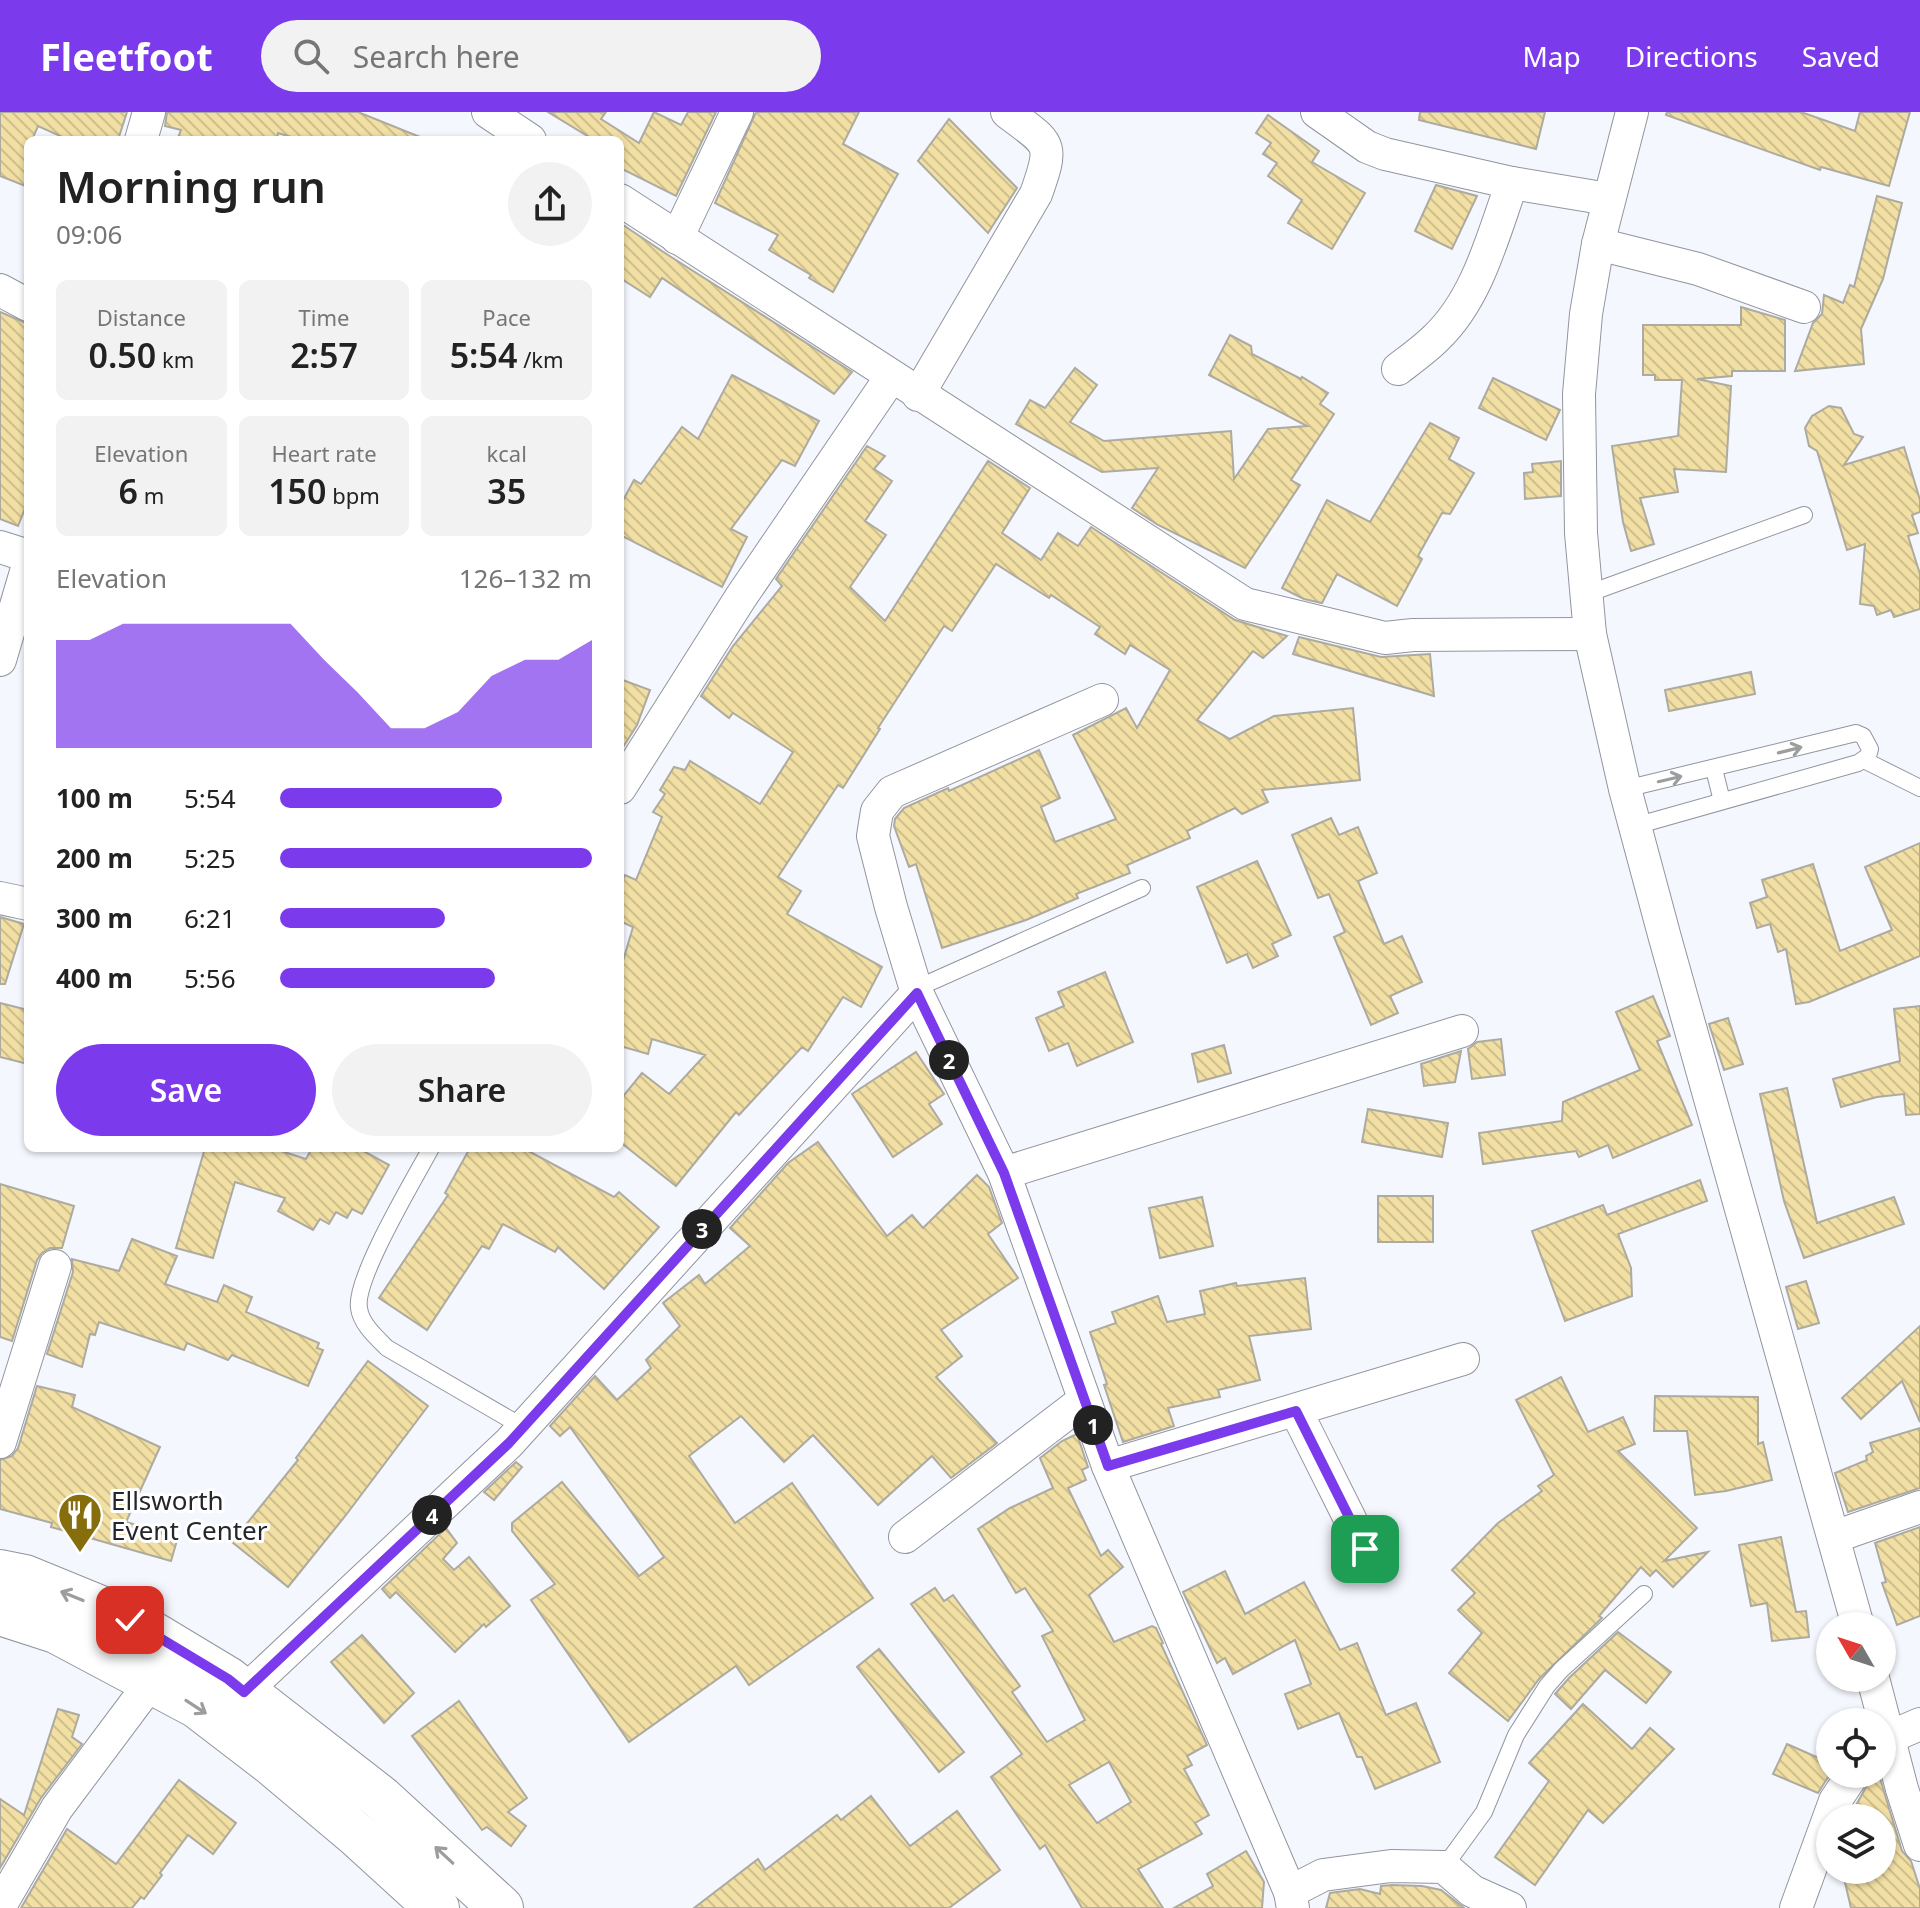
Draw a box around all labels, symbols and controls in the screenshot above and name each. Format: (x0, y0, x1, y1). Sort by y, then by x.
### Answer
search box (261, 20, 821, 92)
text: Fleetfoot (40, 30, 213, 82)
icon: search (289, 34, 333, 78)
text: Search here (353, 36, 520, 77)
text: Map (1522, 37, 1581, 75)
text: Directions (1625, 37, 1758, 75)
text: Saved (1802, 37, 1880, 75)
text: Morning run (56, 156, 326, 216)
button: share (508, 162, 592, 246)
text: 09:06 (56, 216, 122, 252)
text: Distance (97, 302, 186, 332)
text: Time (299, 302, 349, 332)
text: Pace (482, 302, 531, 332)
text: 0.50 (88, 332, 156, 378)
text: 2:57 (290, 332, 358, 378)
text: 5:54 (450, 332, 517, 378)
text: km (156, 344, 194, 374)
text: /km (517, 344, 564, 374)
text: Elevation (94, 438, 188, 468)
text: Heart rate (271, 438, 377, 468)
text: kcal (487, 438, 527, 468)
text: 6 (118, 468, 138, 514)
text: 150 (268, 468, 326, 514)
text: 35 (487, 468, 526, 514)
text: m (138, 480, 164, 510)
text: bpm (326, 480, 380, 510)
text: Elevation (56, 560, 167, 596)
text: 126–132 m (459, 560, 592, 596)
one-way arrow (1776, 742, 1802, 757)
one-way arrow (1656, 771, 1682, 786)
text: 100 m (56, 780, 133, 816)
text: 5:54 (184, 780, 236, 816)
text: 200 m (56, 840, 133, 876)
text: 5:25 (184, 840, 236, 876)
text: 300 m (56, 900, 133, 936)
text: 6:21 (184, 900, 236, 936)
text: 400 m (56, 960, 133, 996)
text: 5:56 (184, 960, 236, 996)
pin: 2 (929, 1040, 969, 1080)
button: Save (56, 1044, 316, 1136)
button: Share (332, 1044, 592, 1136)
text: 2 (943, 1045, 955, 1075)
pin: 3 (682, 1209, 722, 1249)
text: 3 (696, 1214, 708, 1244)
pin: 1 (1073, 1405, 1113, 1445)
text: 1 (1087, 1410, 1099, 1440)
place label: Ellsworth Event Center (111, 1482, 268, 1548)
restaurant icon: Ellsworth Event Center (56, 1491, 104, 1554)
pin: 4 (412, 1495, 452, 1535)
text: 4 (426, 1500, 438, 1530)
pin (1331, 1515, 1399, 1583)
icon: arrive (1343, 1527, 1387, 1571)
pin (96, 1586, 164, 1654)
one-way arrow (60, 1588, 85, 1602)
icon: check (108, 1598, 152, 1642)
north arrow (1816, 1612, 1896, 1692)
map controls (1816, 1612, 1896, 1884)
one-way arrow (184, 1699, 207, 1715)
button: locate (1816, 1708, 1896, 1788)
button: layers (1816, 1804, 1896, 1884)
one-way arrow (434, 1847, 454, 1865)

